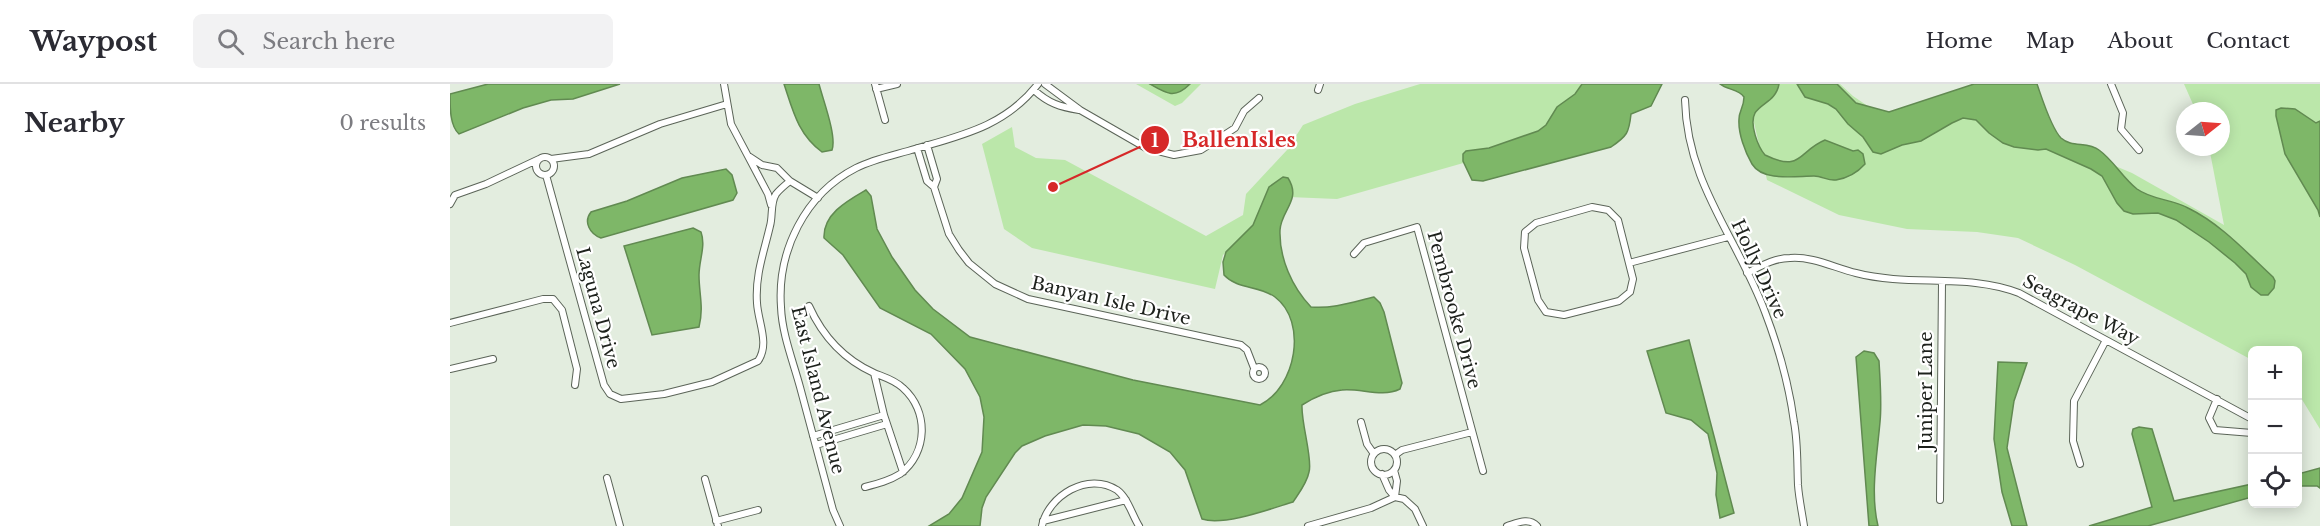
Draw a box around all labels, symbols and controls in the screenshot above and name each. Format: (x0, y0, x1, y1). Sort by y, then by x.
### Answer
search box (193, 14, 613, 68)
text: Waypost (30, 24, 157, 59)
icon: search (214, 25, 247, 58)
text: Search here (262, 28, 395, 55)
text: Home (1926, 28, 1993, 54)
text: Map (2026, 28, 2074, 54)
text: About (2107, 28, 2173, 54)
text: Contact (2206, 28, 2290, 54)
north arrow (2176, 102, 2230, 156)
text: Nearby (24, 107, 125, 139)
text: 0 results (340, 111, 426, 135)
callout: BallenIsles (1140, 121, 1308, 159)
text: BallenIsles (1182, 128, 1296, 152)
text: 1 (1151, 130, 1159, 152)
street label: Holly Drive (1726, 216, 1792, 322)
street label: Pembrooke Drive (1422, 229, 1486, 391)
street label: Laguna Drive (571, 245, 625, 371)
street label: Seagrape Way (2019, 270, 2144, 350)
street label: Banyan Isle Drive (1029, 272, 1193, 330)
street label: East Island Avenue (787, 304, 849, 476)
street label: Juniper Lane (1915, 332, 1937, 452)
map controls (2248, 346, 2302, 508)
button: + (2248, 346, 2302, 400)
button: − (2248, 400, 2302, 454)
button: locate (2248, 454, 2302, 508)

